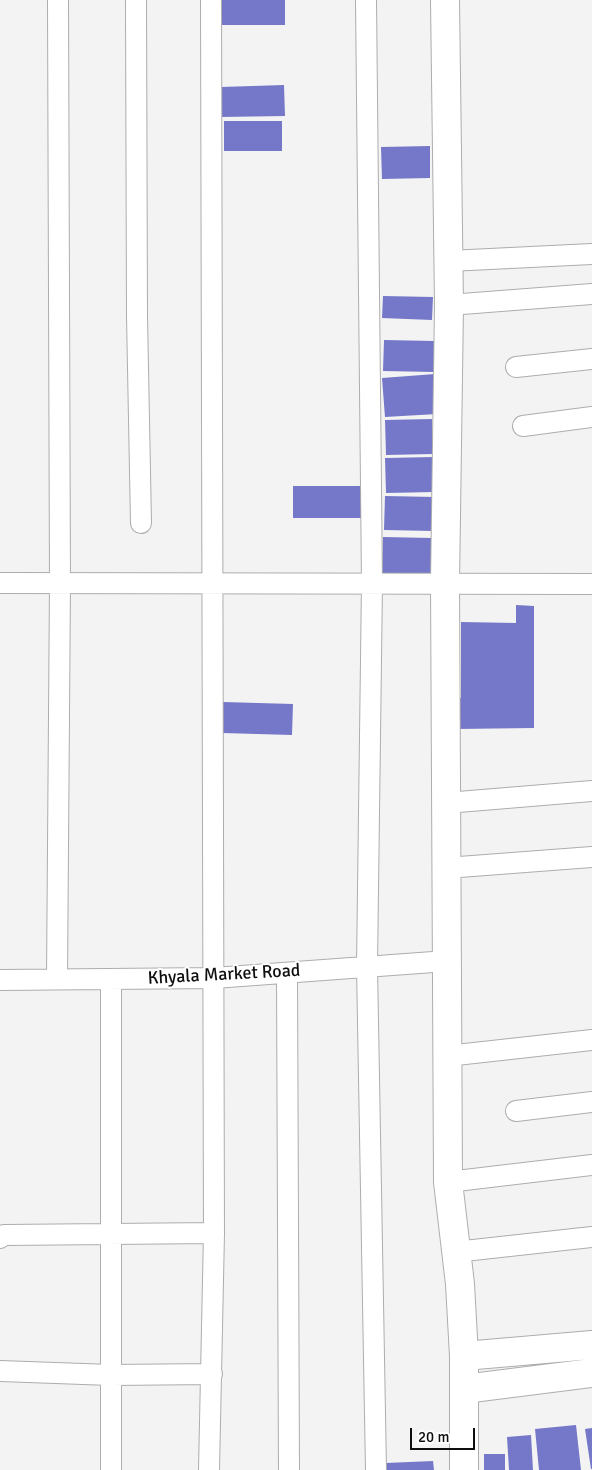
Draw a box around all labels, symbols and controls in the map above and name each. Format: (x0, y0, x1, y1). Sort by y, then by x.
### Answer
street label: Khyala Market Road (147, 960, 301, 990)
scale bar (412, 1418, 477, 1450)
text: 20 m (418, 1428, 449, 1446)

